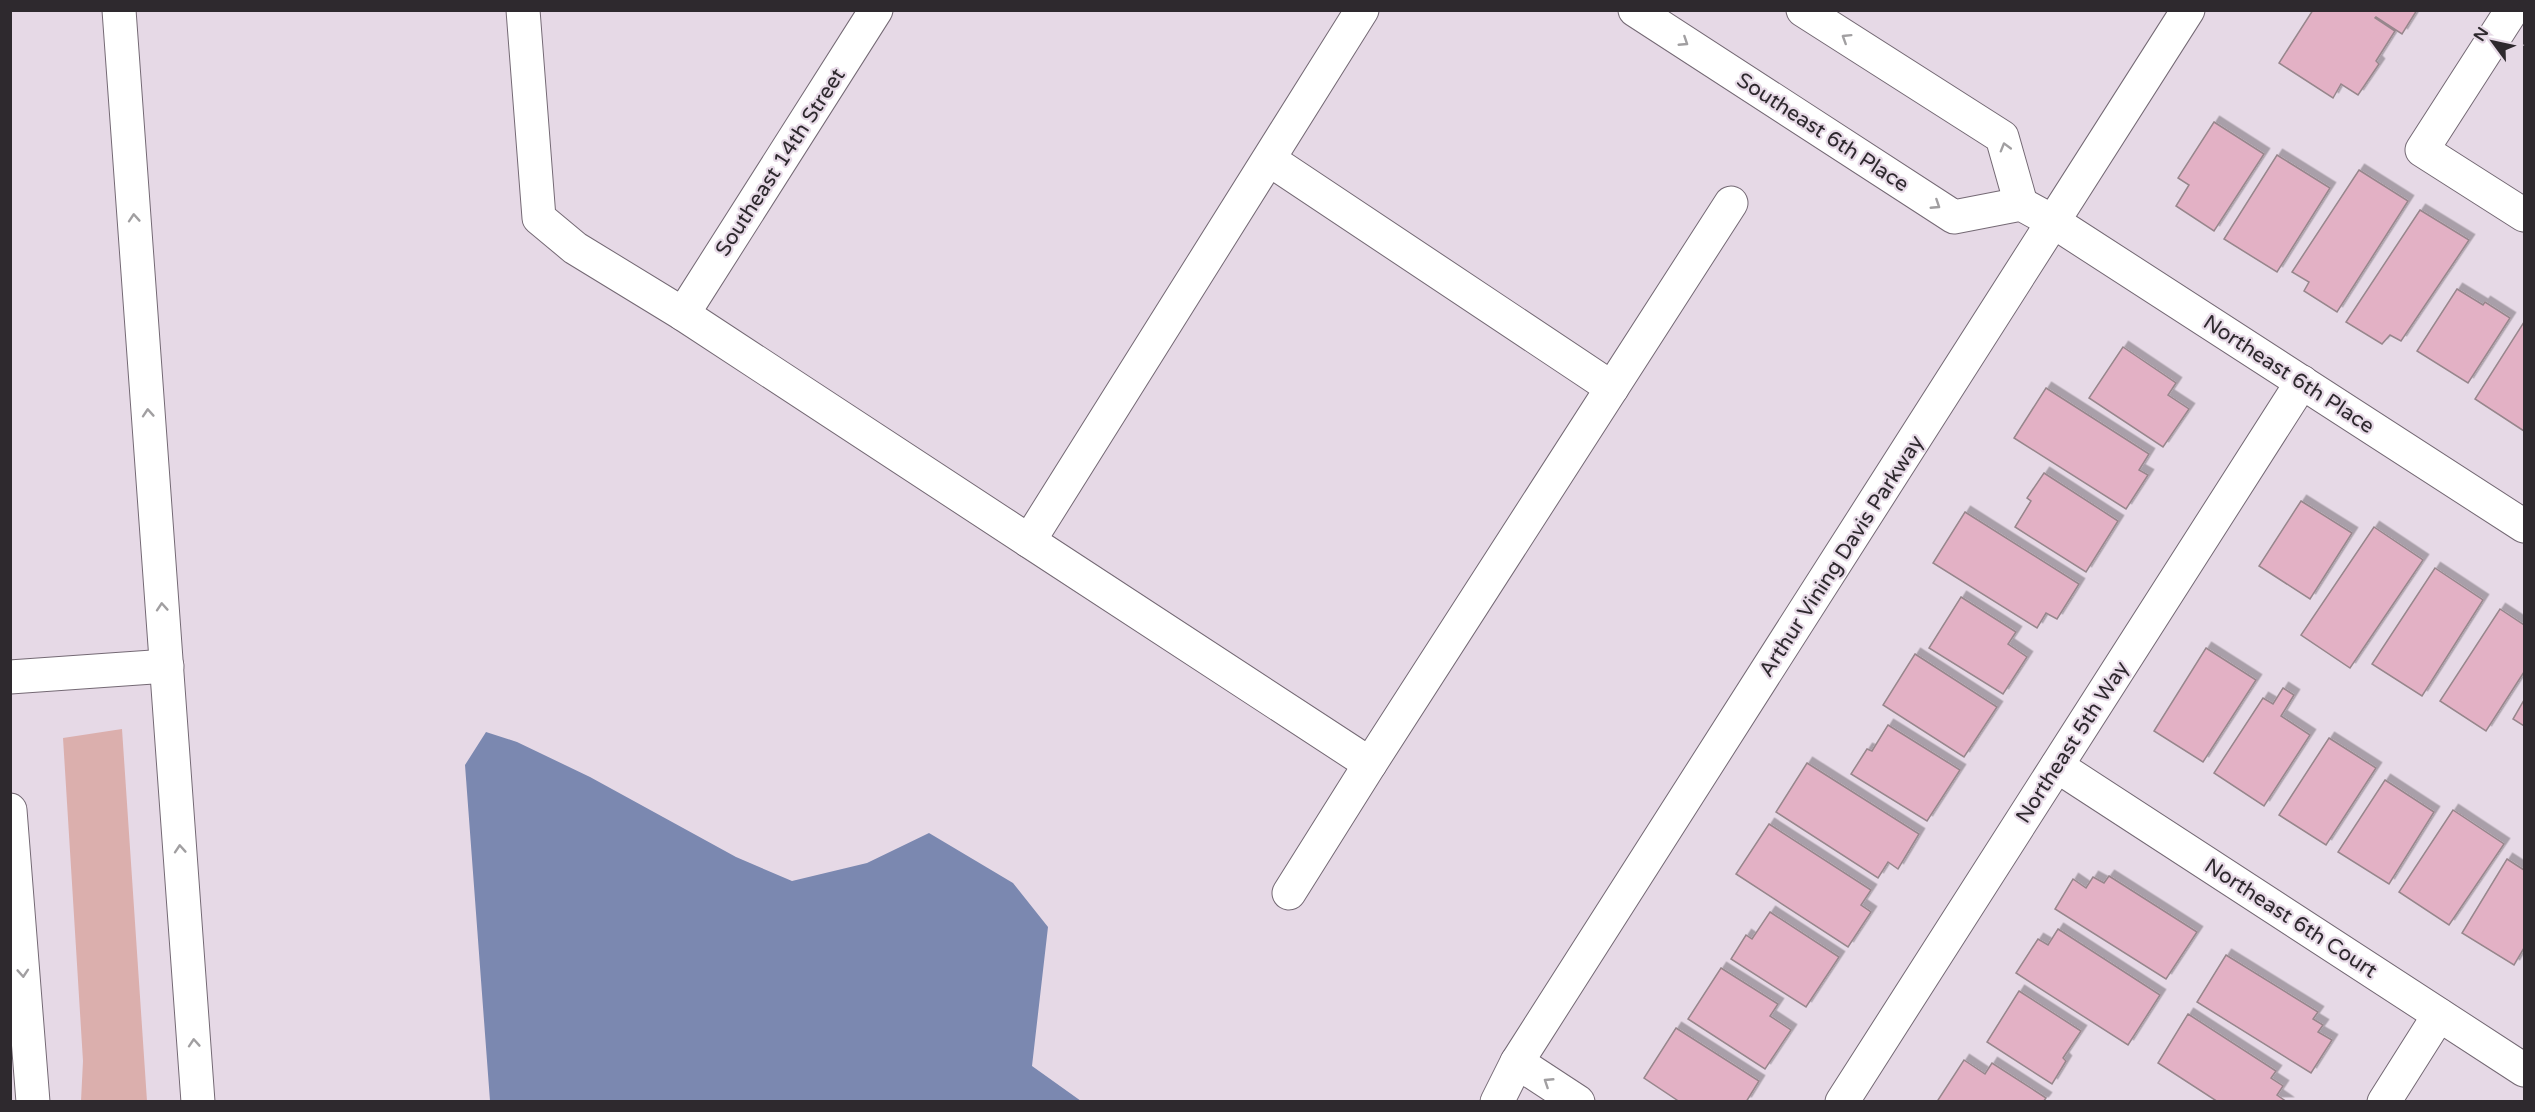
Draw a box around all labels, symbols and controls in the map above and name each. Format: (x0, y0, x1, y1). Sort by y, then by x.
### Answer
north arrow (2463, 12, 2523, 72)
text: N (2469, 24, 2493, 45)
one-way arrow (1842, 34, 1852, 46)
one-way arrow (1678, 35, 1688, 47)
street label: Southeast 14th Street (710, 64, 851, 261)
street label: Southeast 6th Place (1732, 67, 1913, 197)
one-way arrow (2000, 142, 2012, 153)
one-way arrow (1930, 198, 1940, 210)
one-way arrow (128, 214, 141, 223)
street label: Northeast 6th Place (2199, 310, 2379, 439)
one-way arrow (142, 408, 155, 417)
street label: Arthur Vining Davis Parkway (1754, 431, 1929, 682)
one-way arrow (156, 603, 169, 612)
street label: Northeast 5th Way (2011, 657, 2134, 828)
one-way arrow (174, 844, 187, 853)
street label: Northeast 6th Court (2200, 853, 2382, 984)
one-way arrow (16, 969, 29, 978)
one-way arrow (188, 1039, 201, 1048)
one-way arrow (1543, 1078, 1554, 1089)

